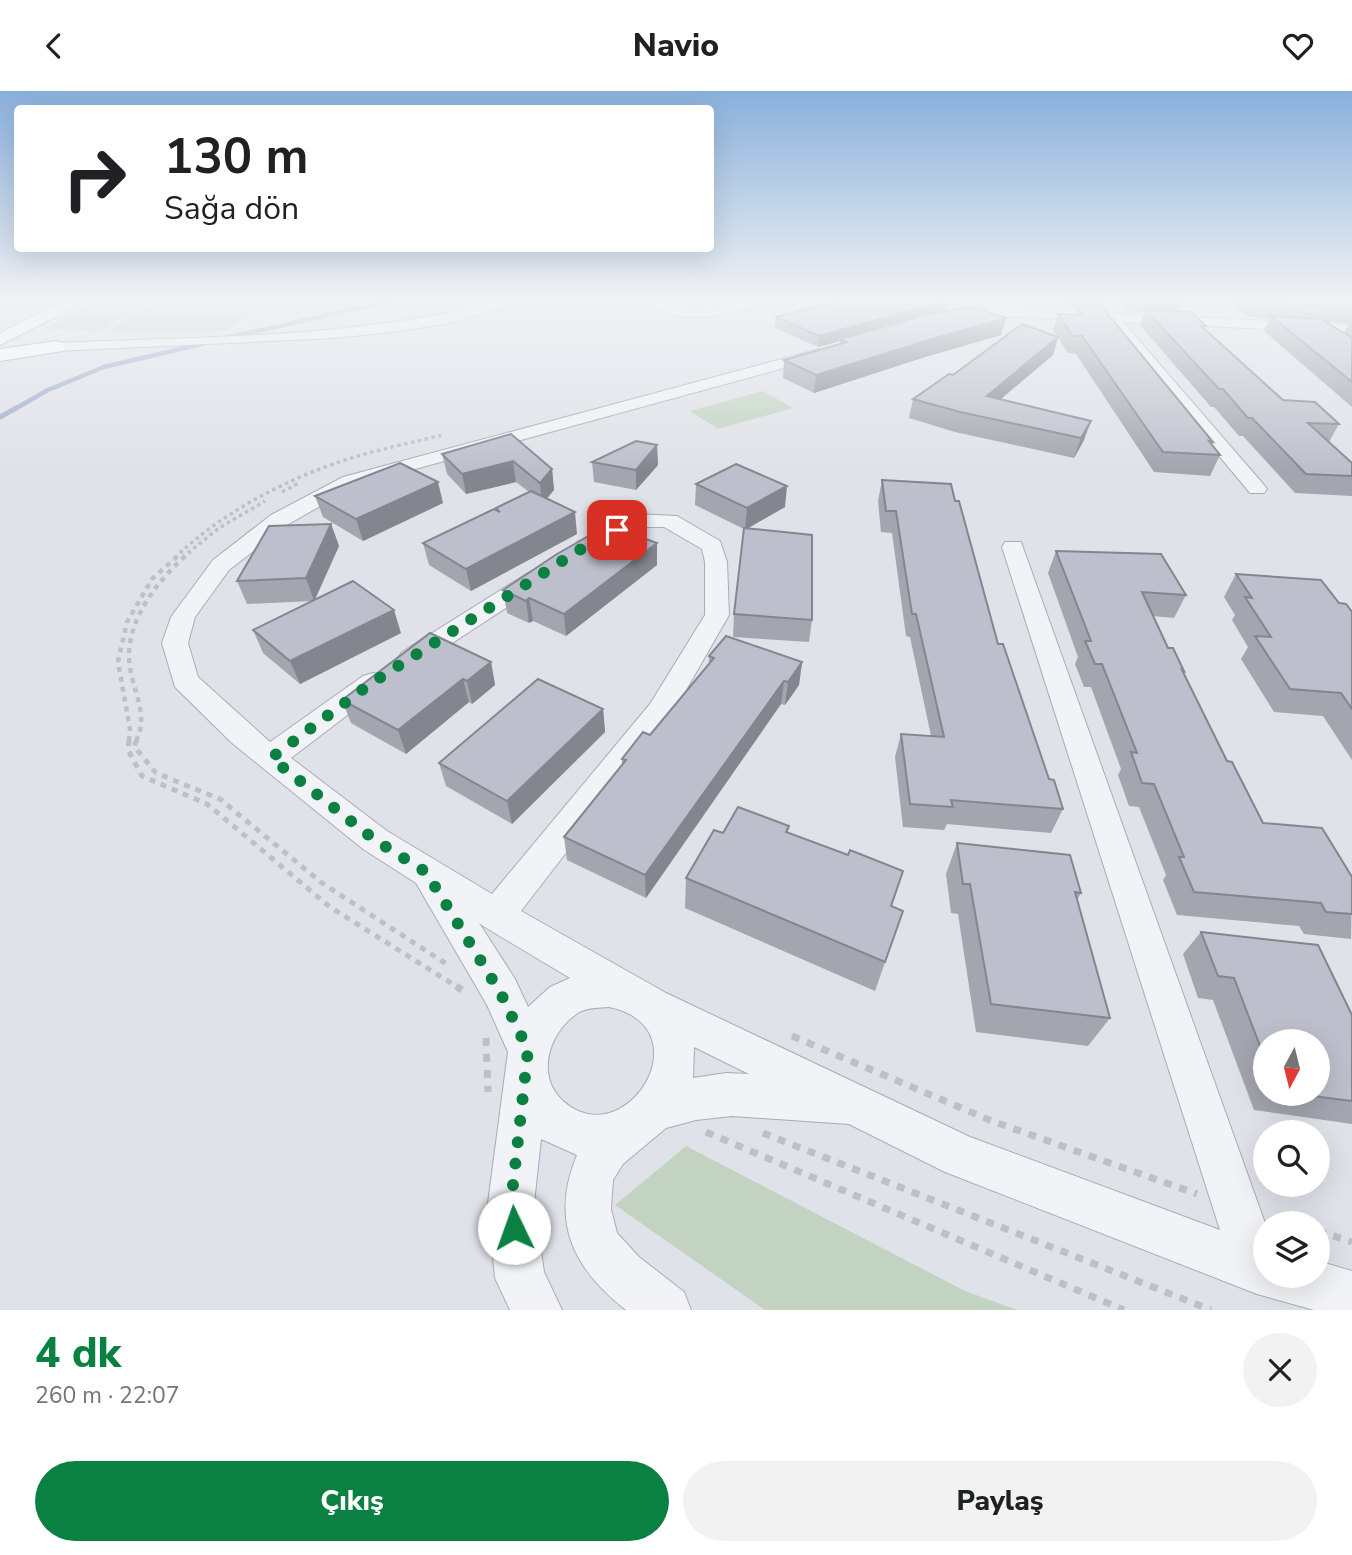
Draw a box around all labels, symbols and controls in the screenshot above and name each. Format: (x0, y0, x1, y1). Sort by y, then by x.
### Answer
text: Navio (633, 24, 719, 67)
icon: back (35, 27, 73, 65)
icon: heart (1279, 27, 1317, 65)
text: 130 m (164, 123, 308, 190)
icon: right (49, 133, 140, 224)
text: Sağa dön (164, 187, 299, 230)
pin (587, 500, 647, 560)
icon: arrive (598, 511, 636, 549)
north arrow (1253, 1029, 1330, 1106)
map controls (1253, 1029, 1330, 1288)
button: search (1253, 1120, 1330, 1197)
position arrow (477, 1191, 551, 1265)
button: layers (1253, 1211, 1330, 1288)
text: 4 dk (35, 1325, 121, 1382)
button: close (1243, 1333, 1317, 1407)
text: 260 m · 22:07 (35, 1380, 180, 1411)
button: Çıkış (35, 1461, 669, 1541)
button: Paylaş (683, 1461, 1317, 1541)

